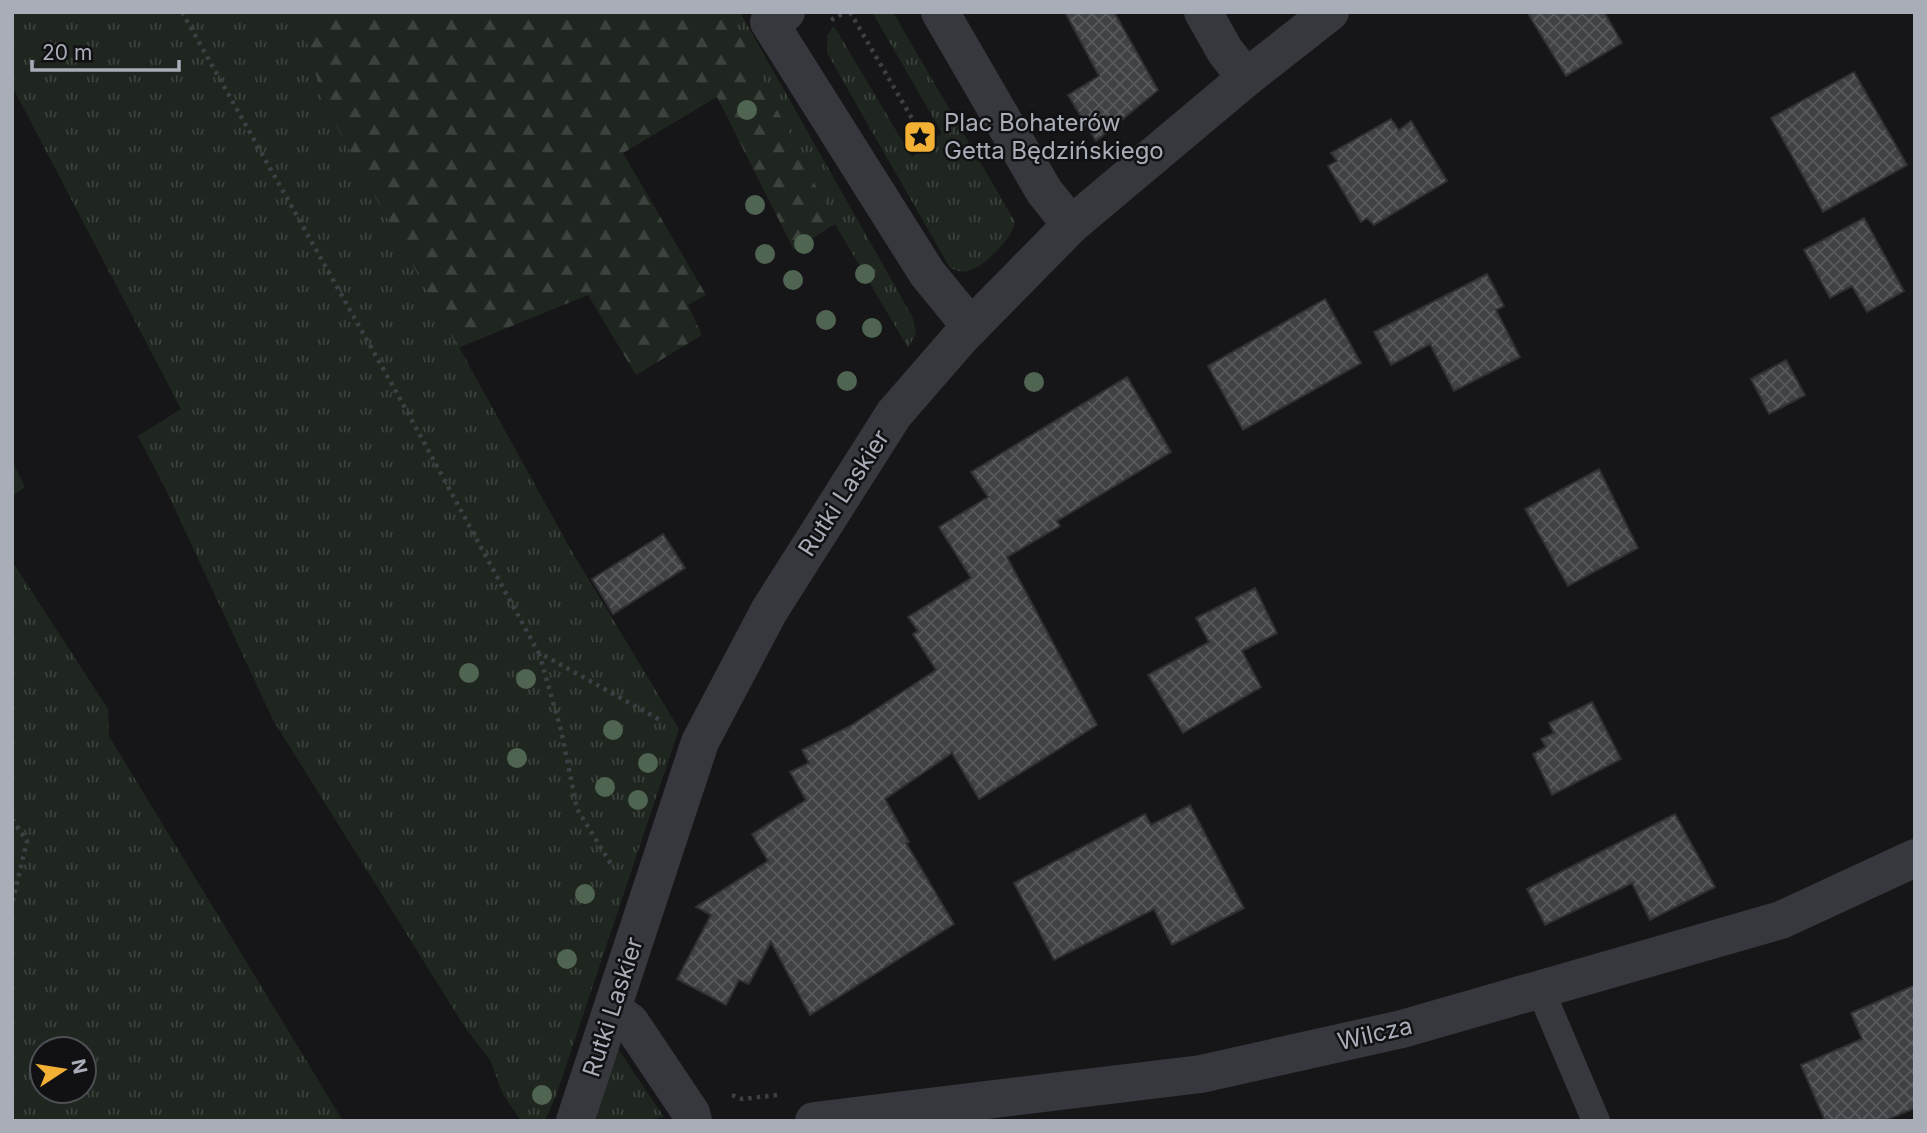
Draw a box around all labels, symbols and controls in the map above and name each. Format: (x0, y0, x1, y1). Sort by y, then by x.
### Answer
scale bar (32, 28, 178, 72)
text: 20 m (42, 40, 92, 65)
place label: Plac Bohaterów Getta Będzińskiego (944, 108, 1164, 165)
place icon: Plac Bohaterów Getta Będzińskiego (901, 118, 939, 156)
street label: Rutki Laskier (792, 424, 895, 561)
street label: Rutki Laskier (576, 933, 649, 1080)
street label: Wilcza (1335, 1011, 1415, 1056)
north arrow (28, 1035, 98, 1105)
text: N (66, 1057, 92, 1076)

